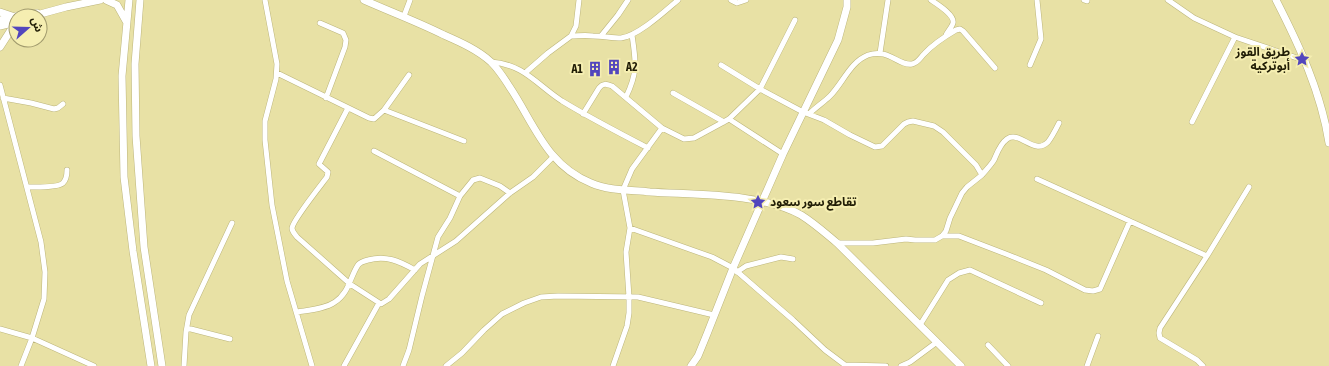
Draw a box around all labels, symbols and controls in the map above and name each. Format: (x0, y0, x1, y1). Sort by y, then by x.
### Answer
north arrow (8, 8, 48, 48)
text: ش (28, 15, 46, 34)
place label: طريق القوز أبوتركية (1235, 45, 1290, 73)
place icon: طريق القوز أبوتركية (1293, 50, 1311, 68)
building icon: A2 (605, 58, 623, 76)
building icon: A1 (586, 60, 604, 78)
place label: A2 (625, 60, 638, 74)
place label: A1 (570, 62, 583, 76)
place icon: تقاطع سور سعود (749, 193, 767, 211)
place label: تقاطع سور سعود (770, 195, 857, 211)

